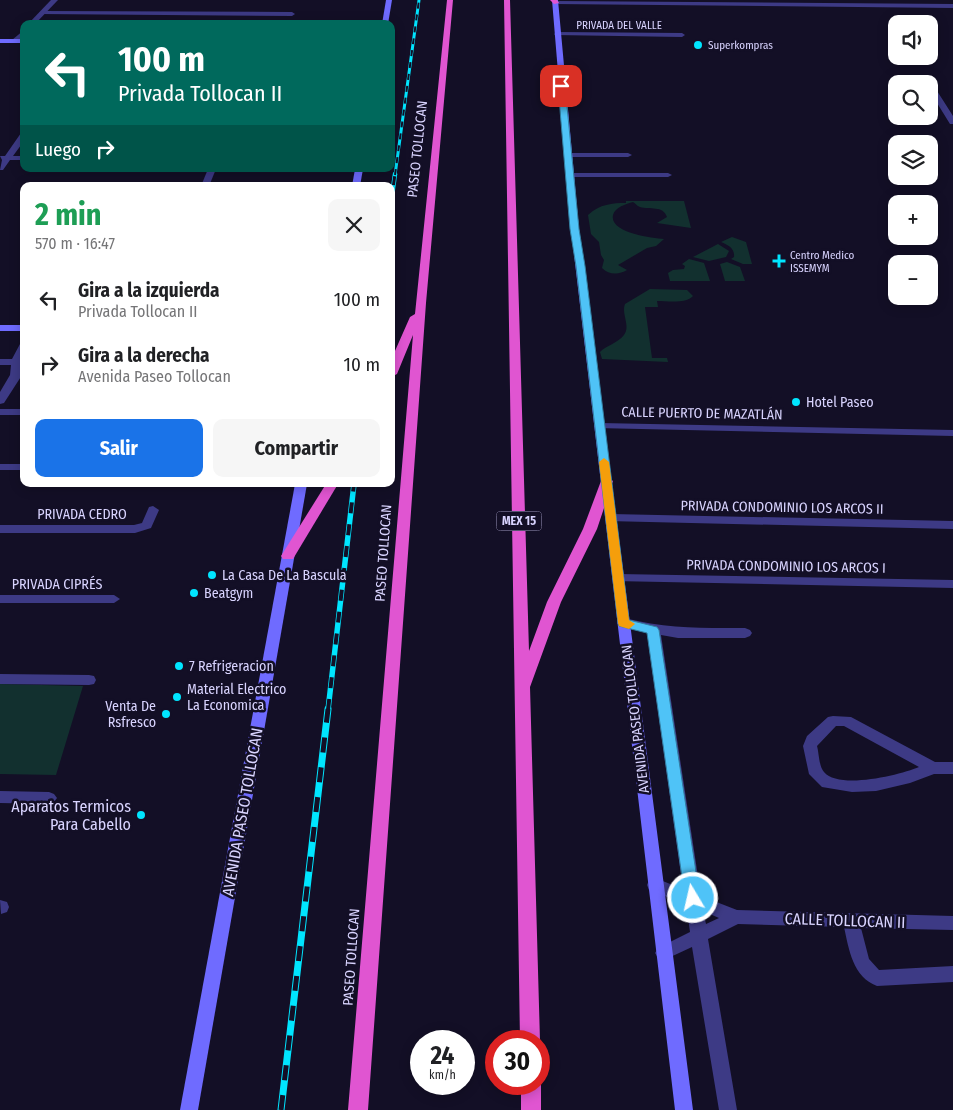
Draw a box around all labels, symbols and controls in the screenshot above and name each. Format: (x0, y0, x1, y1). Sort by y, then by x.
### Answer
map controls (888, 15, 938, 305)
button: sound (888, 15, 938, 65)
street label: PRIVADA DEL VALLE (576, 19, 662, 32)
text: 100 m (118, 38, 205, 80)
marker: Superkompras (692, 39, 704, 51)
place label: Superkompras (708, 39, 773, 52)
icon: left (35, 40, 100, 105)
pin (540, 65, 582, 107)
icon: arrive (547, 72, 575, 100)
button: search (888, 75, 938, 125)
text: Privada Tollocan II (118, 80, 282, 107)
street label: PASEO TOLLOCAN (404, 100, 431, 198)
icon: right (91, 135, 119, 163)
button: layers (888, 135, 938, 185)
text: Luego (35, 138, 81, 161)
button: + (888, 195, 938, 245)
text: 2 min (35, 197, 102, 233)
button: close (328, 199, 380, 251)
text: 570 m · 16:47 (35, 234, 115, 253)
place label: Centro Medico ISSEMYM (790, 249, 855, 275)
marker: Centro Medico ISSEMYM (772, 254, 786, 268)
button: − (888, 255, 938, 305)
text: Gira a la izquierda (78, 279, 220, 302)
icon: left (35, 286, 63, 314)
text: 100 m (334, 288, 380, 311)
text: Privada Tollocan II (78, 302, 197, 321)
text: Gira a la derecha (78, 344, 210, 367)
icon: right (35, 351, 63, 379)
text: 10 m (344, 353, 380, 376)
text: Avenida Paseo Tollocan (78, 367, 231, 386)
place label: Hotel Paseo (806, 394, 874, 411)
marker: Hotel Paseo (790, 396, 802, 408)
street label: CALLE PUERTO DE MAZATLÁN (621, 403, 783, 423)
button: Salir (35, 419, 203, 477)
button: Compartir (213, 419, 380, 477)
street label: PRIVADA CONDOMINIO LOS ARCOS II (680, 497, 884, 518)
street label: PASEO TOLLOCAN (372, 504, 395, 602)
street label: PRIVADA CEDRO (37, 506, 127, 523)
road number: MEX 15 (496, 512, 542, 530)
street label: PRIVADA CONDOMINIO LOS ARCOS I (686, 556, 886, 577)
place label: La Casa De La Bascula (222, 567, 347, 584)
marker: La Casa De La Bascula (206, 569, 218, 581)
street label: PRIVADA CIPRÉS (12, 575, 102, 593)
place label: Beatgym (204, 585, 253, 602)
marker: Beatgym (188, 587, 200, 599)
street label: AVENIDA PASEO TOLLOCAN (618, 644, 653, 794)
place label: 7 Refrigeracion (189, 658, 274, 675)
marker: 7 Refrigeracion (173, 660, 185, 672)
place label: Material Electrico La Economica (187, 681, 286, 714)
marker: Material Electrico La Economica (171, 691, 183, 703)
place label: Venta De Rsfresco (105, 698, 156, 731)
marker: Venta De Rsfresco (160, 708, 172, 720)
street label: AVENIDA PASEO TOLLOCAN (218, 726, 267, 898)
place label: Aparatos Termicos Para Cabello (11, 797, 131, 834)
marker: Aparatos Termicos Para Cabello (135, 809, 147, 821)
position arrow (666, 871, 718, 923)
street label: PASEO TOLLOCAN (340, 908, 363, 1006)
street label: CALLE TOLLOCAN II (784, 909, 906, 932)
speed limit sign: 30 (485, 1030, 550, 1095)
text: 24 (431, 1041, 454, 1071)
text: km/h (429, 1068, 456, 1082)

